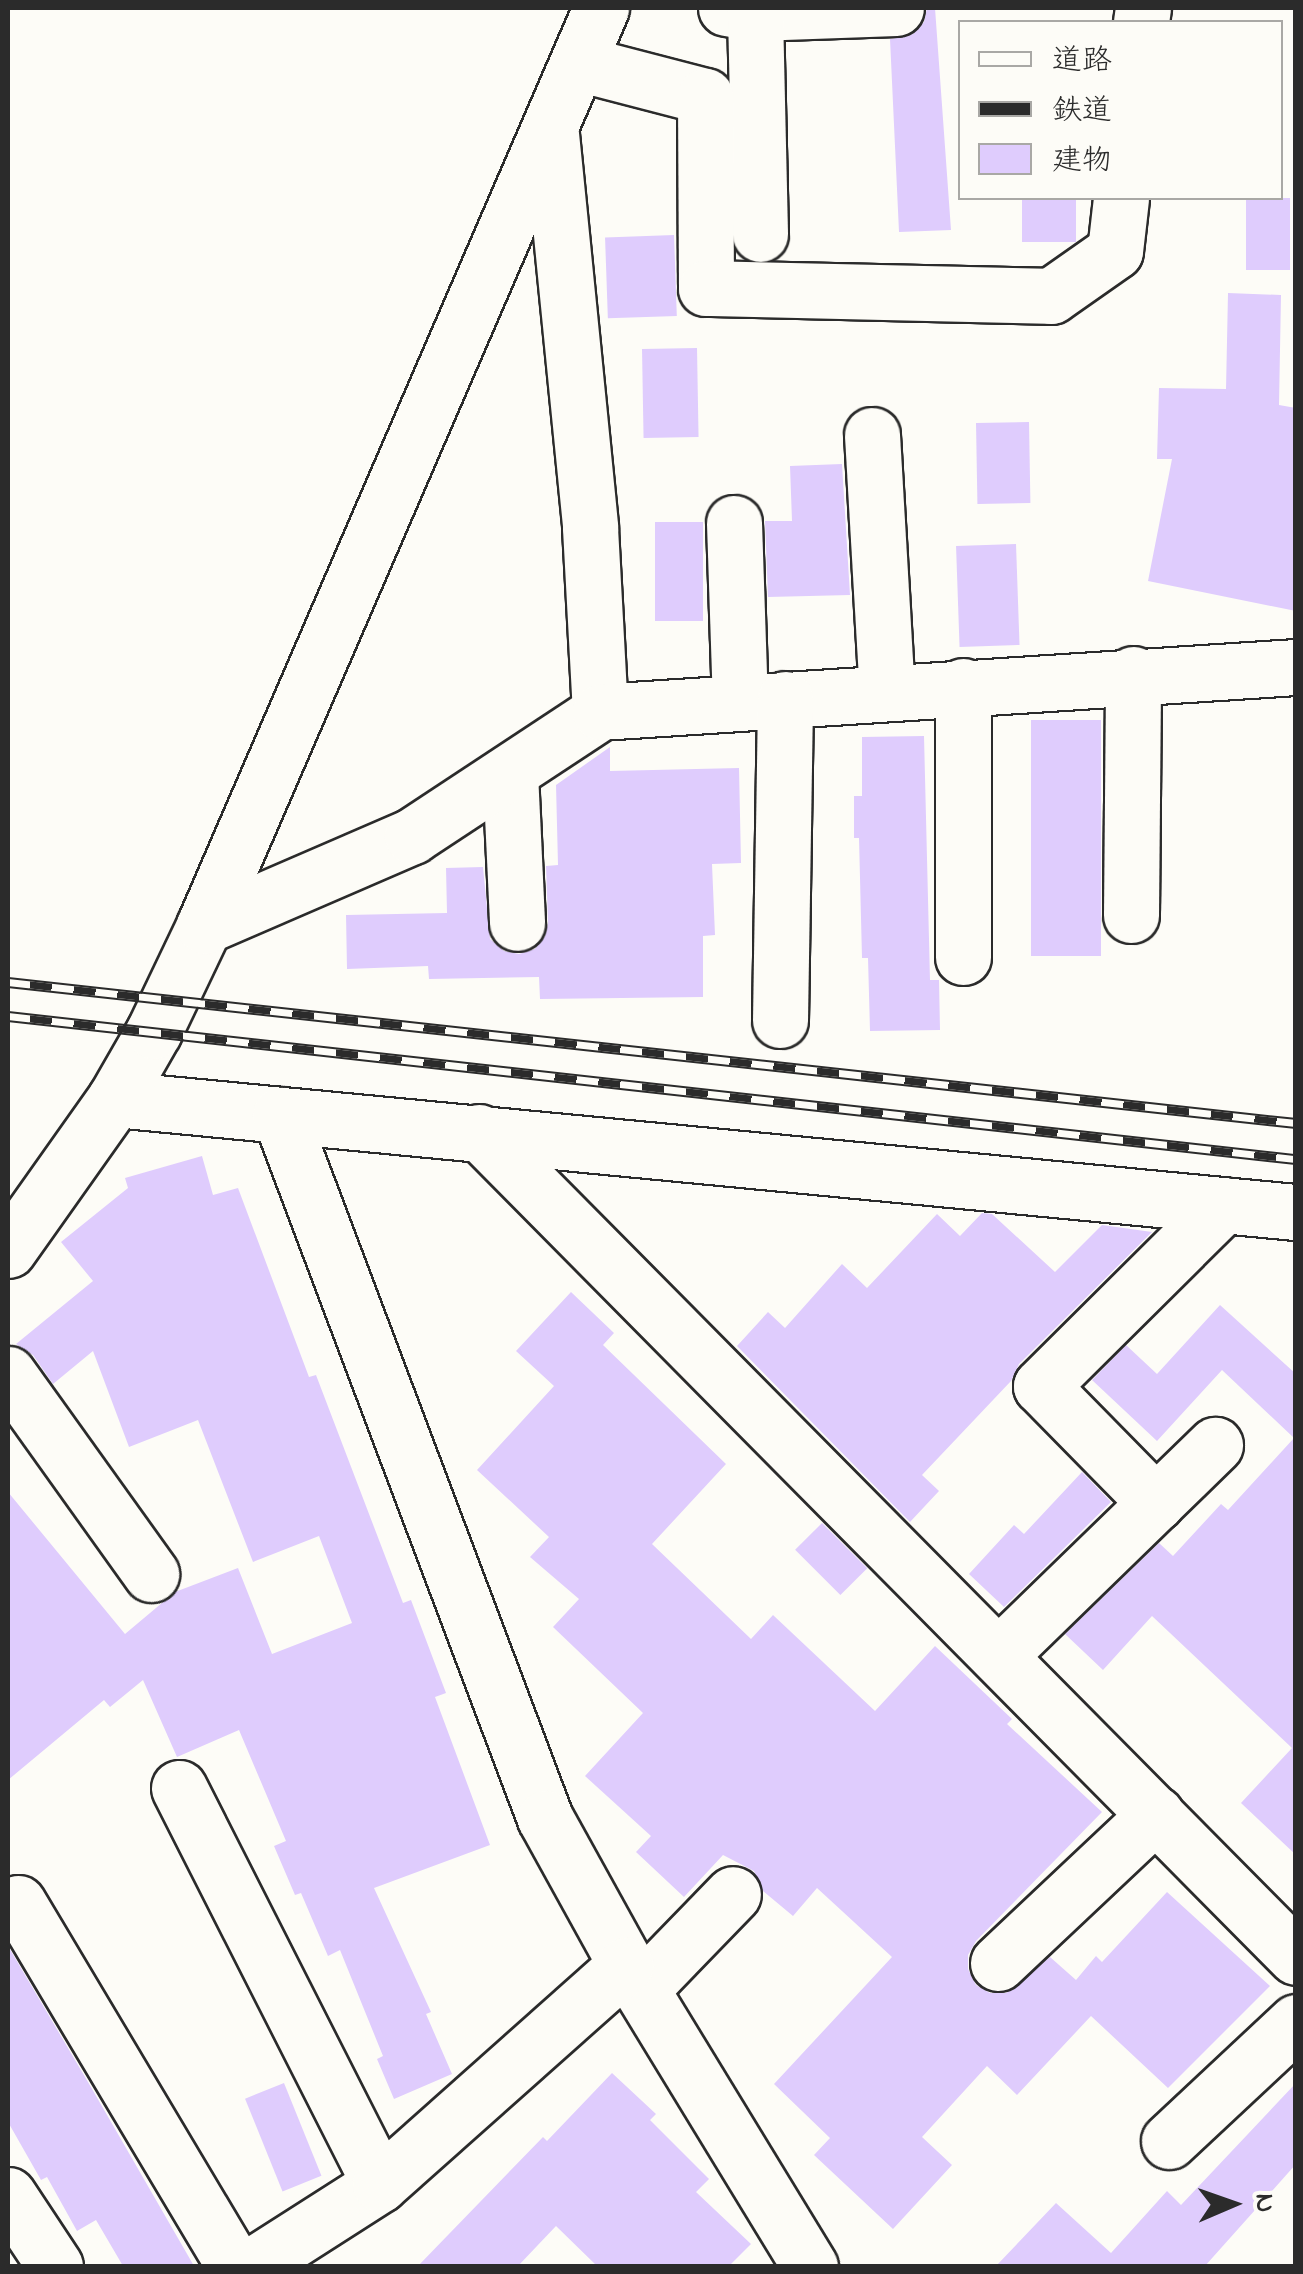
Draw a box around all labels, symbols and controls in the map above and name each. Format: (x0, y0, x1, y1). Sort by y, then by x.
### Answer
legend (958, 20, 1283, 200)
text: 道路 (1052, 40, 1112, 84)
text: 鉄道 (1052, 90, 1112, 134)
text: 建物 (1052, 140, 1112, 184)
north arrow (1183, 2154, 1283, 2254)
text: N (1243, 2193, 1284, 2213)

